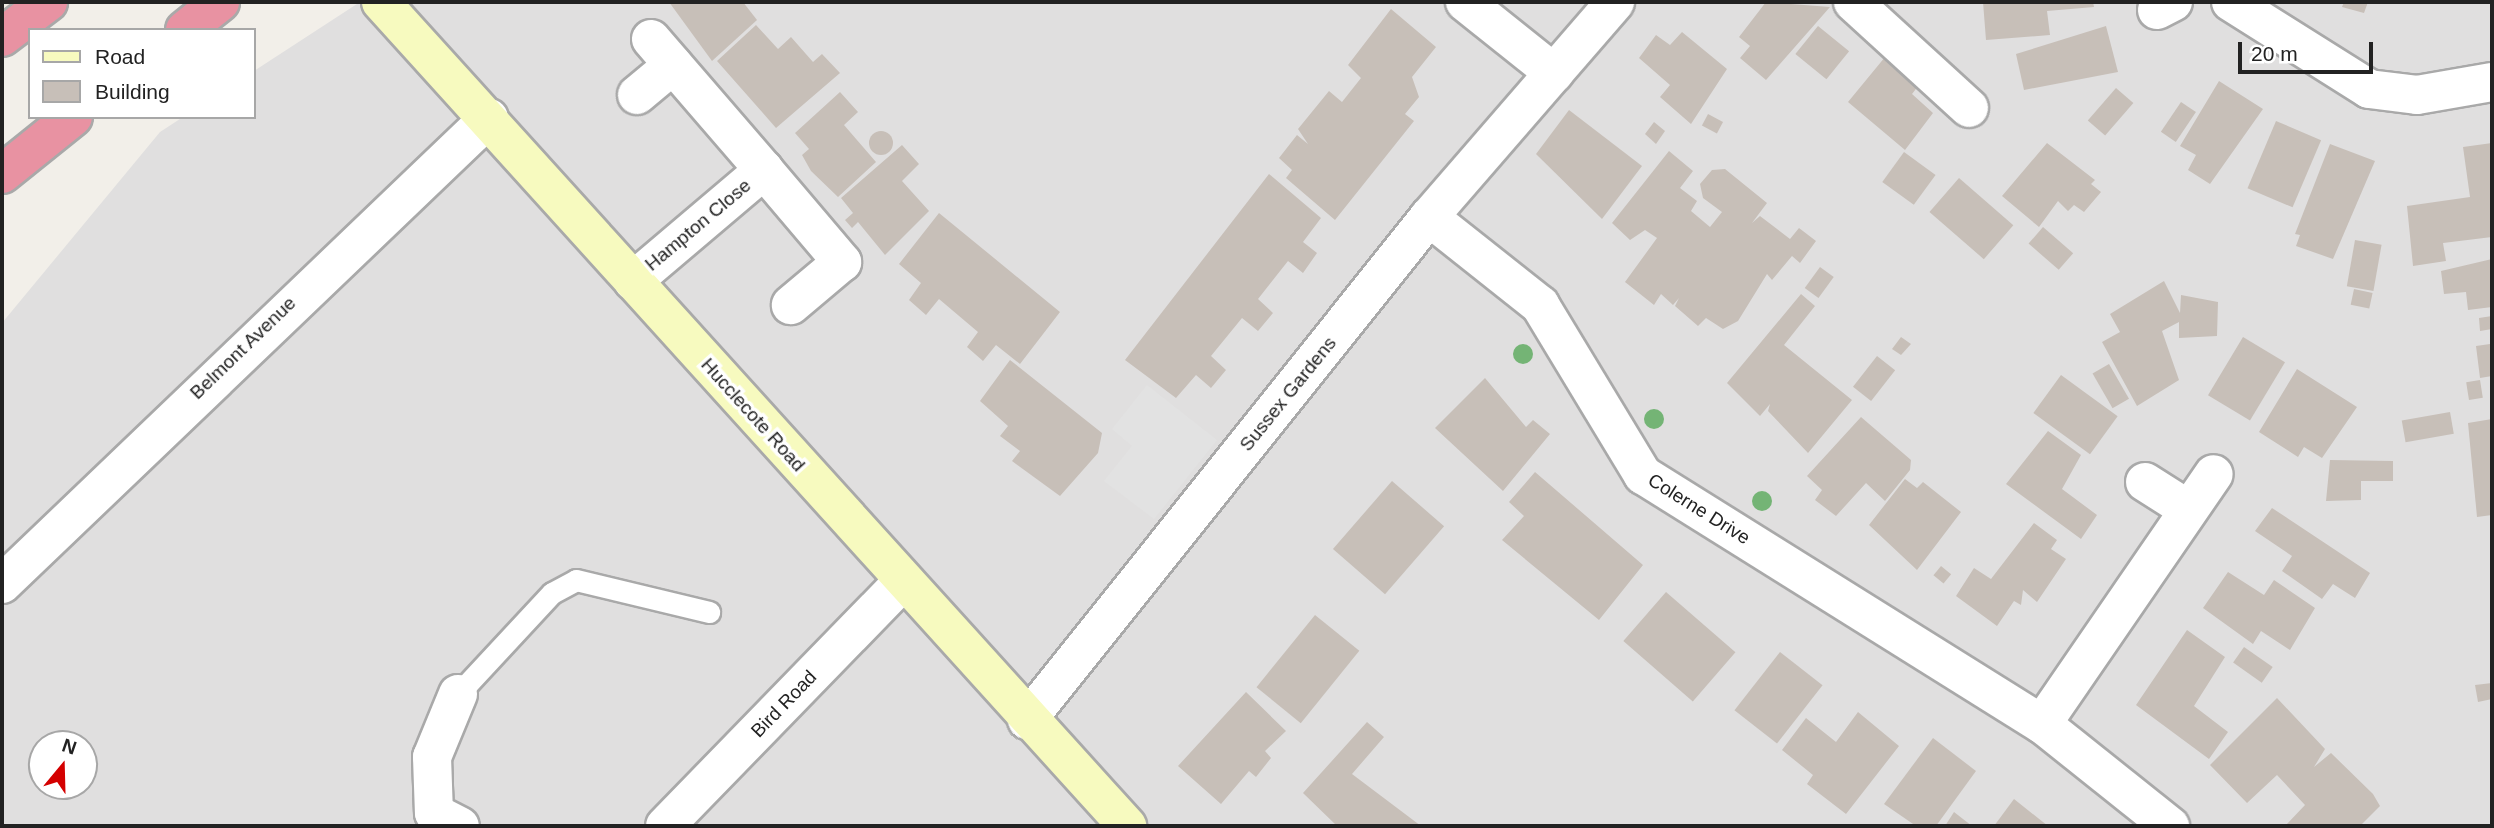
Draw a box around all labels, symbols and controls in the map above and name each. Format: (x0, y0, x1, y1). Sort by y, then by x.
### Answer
legend (28, 28, 256, 119)
scale bar (2242, 28, 2377, 72)
text: 20 m (2251, 42, 2298, 65)
text: Road (95, 45, 145, 68)
text: Building (95, 80, 170, 103)
street label: Hampton Close (641, 174, 755, 276)
street label: Belmont Avenue (185, 291, 301, 405)
street label: Sussex Gardens (1235, 332, 1341, 456)
street label: Hucclecote Road (696, 354, 810, 476)
street label: Colerne Drive (1644, 469, 1754, 549)
street label: Bird Road (746, 666, 822, 742)
north arrow (28, 730, 98, 800)
text: N (59, 734, 79, 759)

